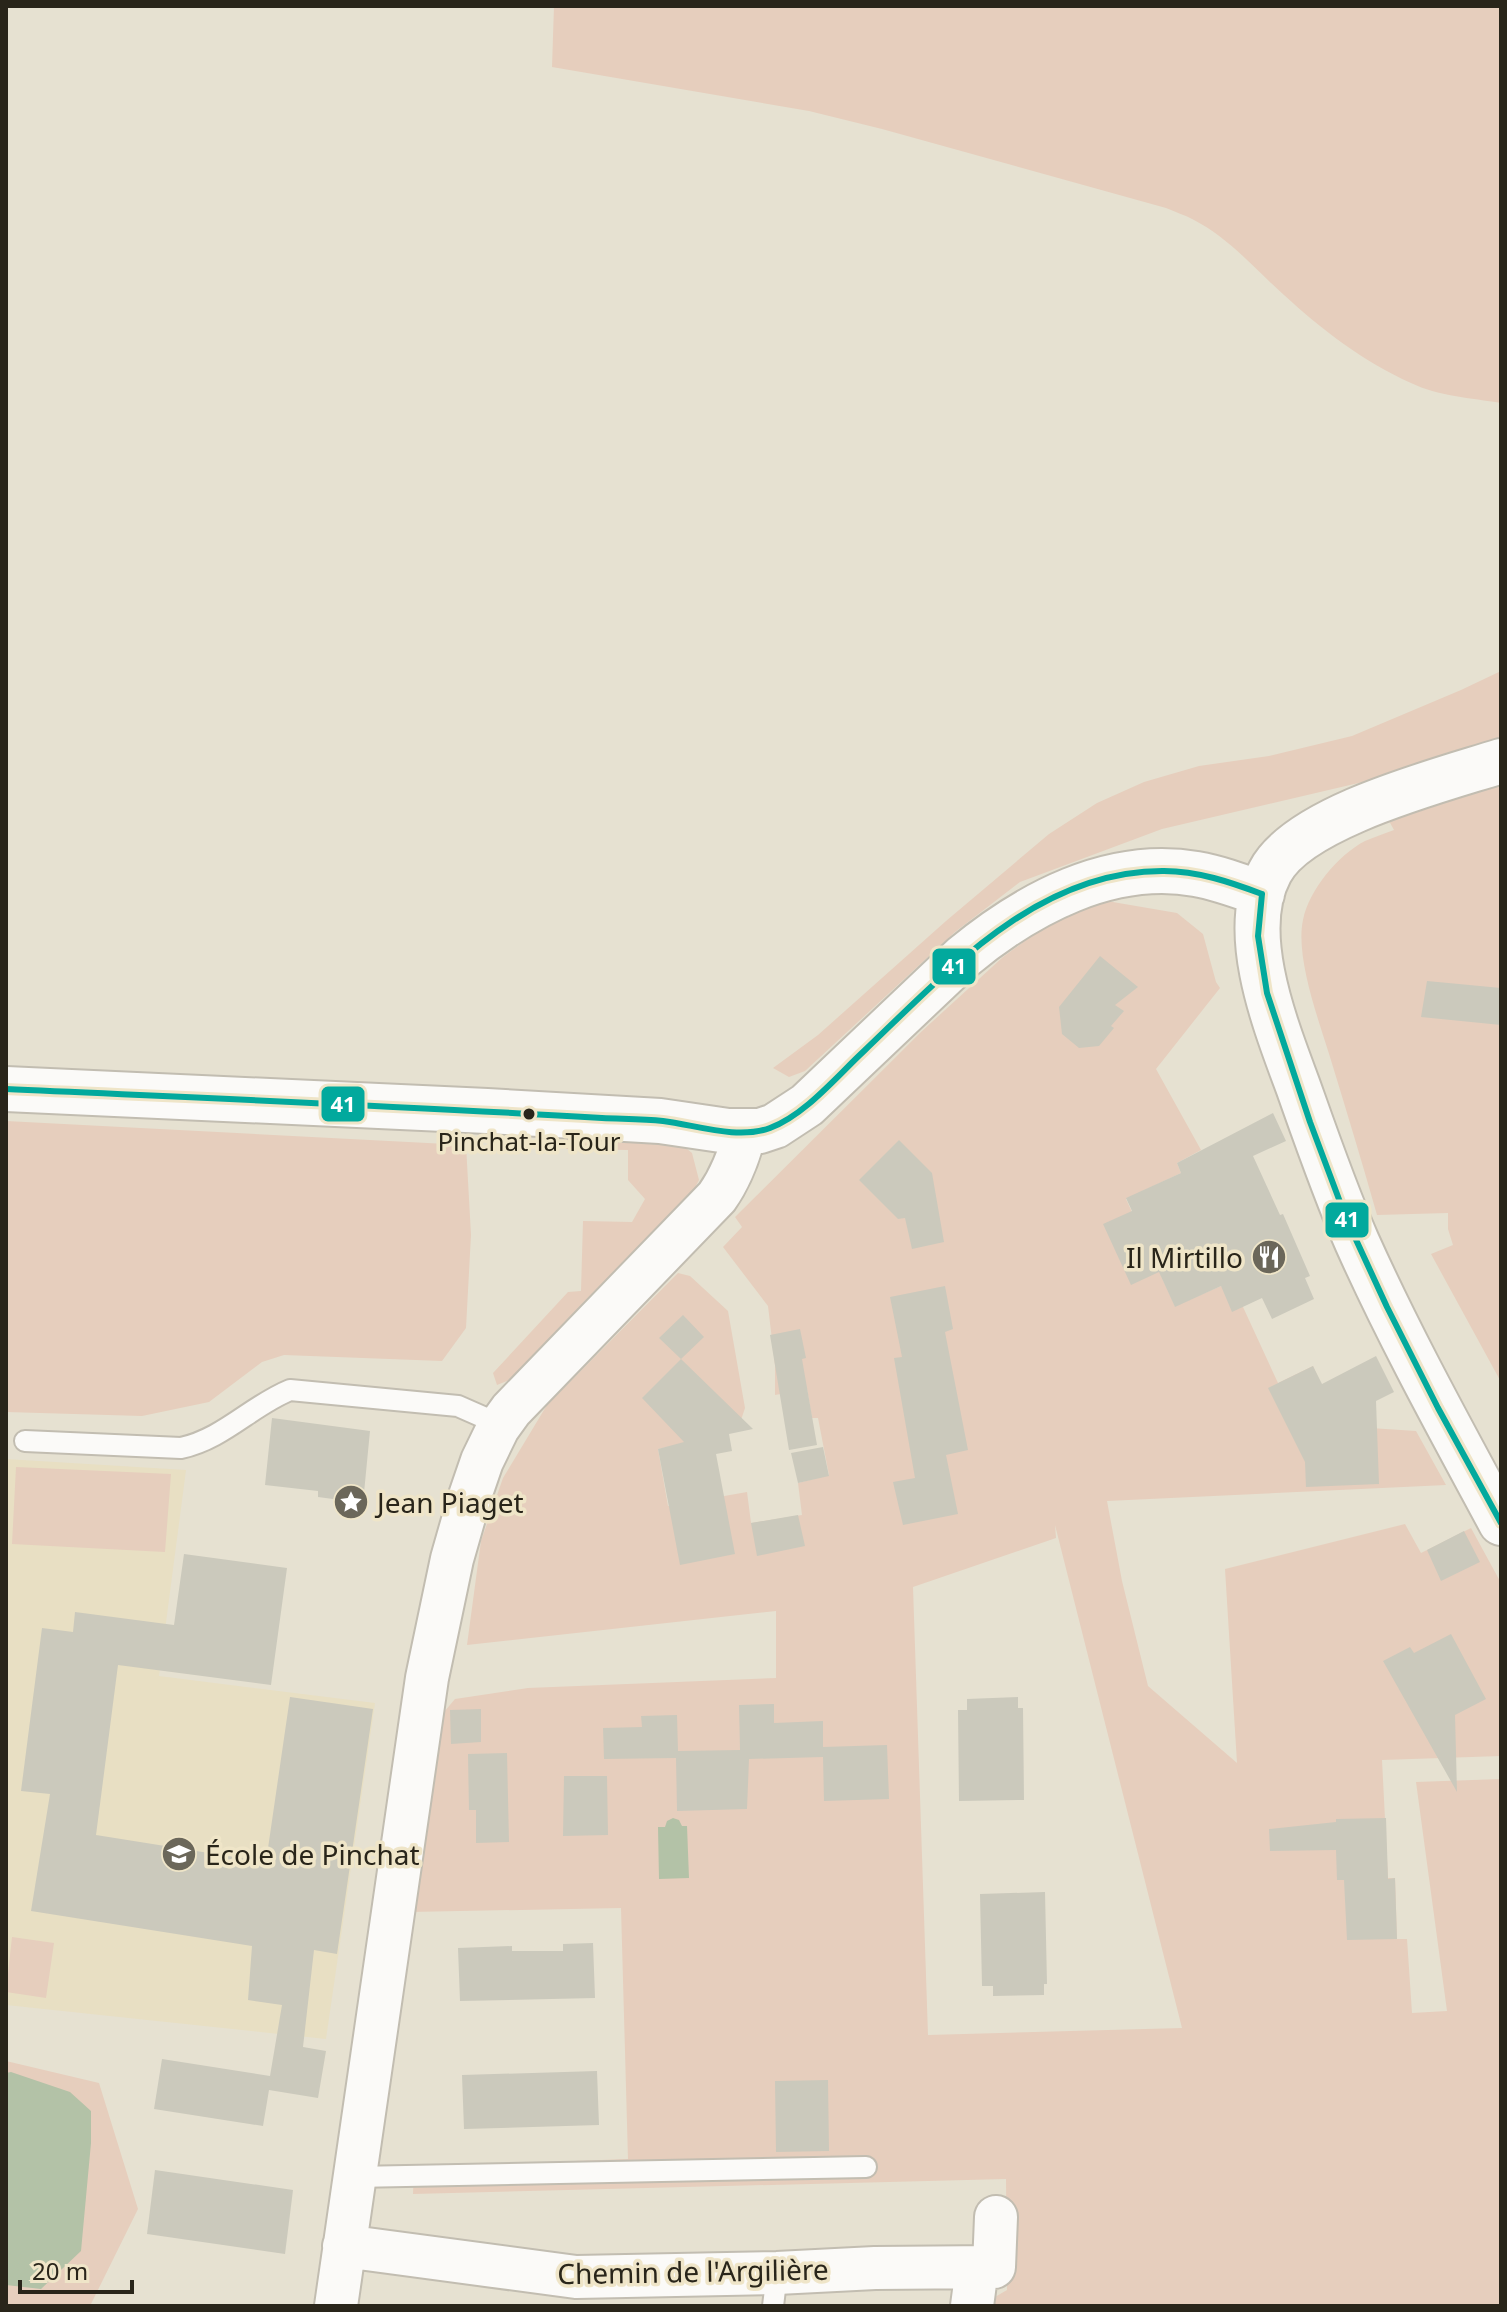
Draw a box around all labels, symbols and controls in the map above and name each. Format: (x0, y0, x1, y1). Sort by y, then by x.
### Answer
line badge: 41 (931, 947, 977, 986)
text: 41 (941, 950, 967, 980)
line badge: 41 (320, 1085, 366, 1123)
text: 41 (330, 1088, 356, 1118)
marker: Pinchat-la-Tour (521, 1106, 537, 1122)
place label: Pinchat-la-Tour (437, 1123, 621, 1159)
line badge: 41 (1324, 1201, 1370, 1239)
text: 41 (1334, 1203, 1360, 1233)
place label: Il Mirtillo (1126, 1238, 1243, 1276)
restaurant icon: Il Mirtillo (1250, 1238, 1288, 1276)
place icon: Jean Piaget (332, 1483, 370, 1521)
place label: Jean Piaget (374, 1483, 524, 1521)
school or university icon: École de Pinchat (160, 1835, 198, 1873)
place label: École de Pinchat (205, 1835, 420, 1873)
scale bar (20, 2244, 132, 2294)
street label: Chemin de l'Argilière (557, 2250, 829, 2292)
text: 20 m (32, 2254, 88, 2287)

